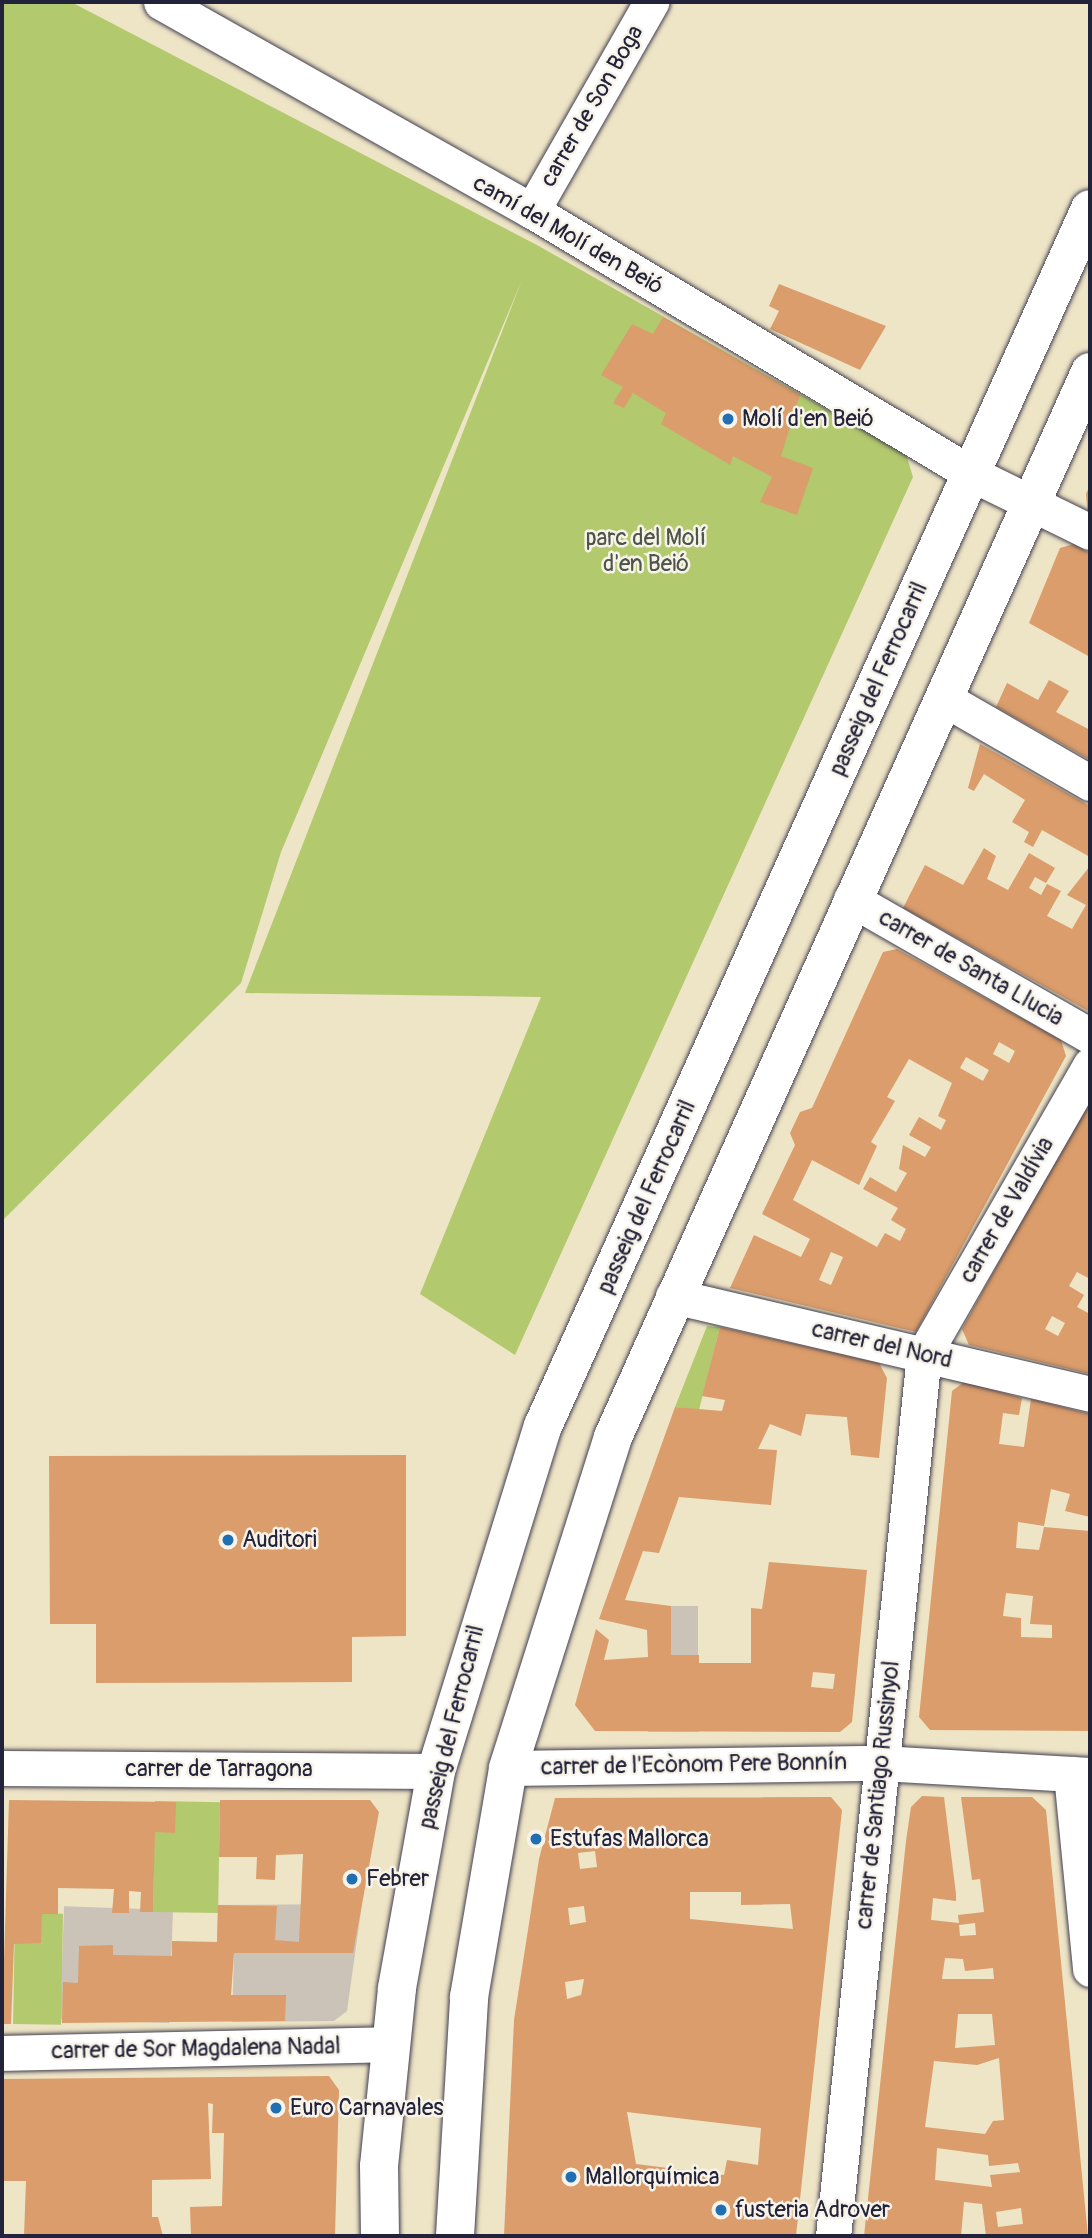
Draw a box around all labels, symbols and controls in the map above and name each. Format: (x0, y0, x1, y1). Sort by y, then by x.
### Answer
street label: carrer de Son Boga (535, 20, 649, 192)
street label: camí del Molí den Beió (468, 169, 668, 301)
place label: Molí d'en Beió (742, 405, 874, 433)
marker: Molí d'en Beió (720, 411, 736, 427)
park label: parc del Molí d'en Beió (586, 524, 706, 578)
street label: passeig del Ferrocarril (824, 578, 934, 780)
street label: carrer de Santa Llucia (874, 904, 1068, 1032)
street label: passeig del Ferrocarril (592, 1096, 702, 1298)
street label: carrer de Valdívia (954, 1132, 1060, 1288)
street label: carrer del Nord (809, 1315, 955, 1375)
place label: Auditori (242, 1526, 317, 1554)
marker: Auditori (220, 1532, 236, 1548)
street label: passeig del Ferrocarril (413, 1622, 491, 1832)
street label: carrer de Santiago Russinyol (850, 1660, 906, 1930)
street label: carrer de l'Ecònom Pere Bonnín (541, 1749, 847, 1781)
street label: carrer de Tarragona (125, 1755, 313, 1783)
place label: Estufas Mallorca (550, 1825, 709, 1853)
marker: Estufas Mallorca (528, 1831, 544, 1847)
place label: Febrer (366, 1865, 429, 1893)
marker: Febrer (344, 1871, 360, 1887)
street label: carrer de Sor Magdalena Nadal (51, 2033, 341, 2065)
place label: Euro Carnavales (290, 2094, 444, 2122)
marker: Euro Carnavales (268, 2100, 284, 2116)
place label: Mallorquímica (585, 2163, 719, 2191)
marker: Mallorquímica (563, 2169, 579, 2185)
place label: fusteria Adrover (735, 2196, 890, 2224)
marker: fusteria Adrover (713, 2202, 729, 2218)

